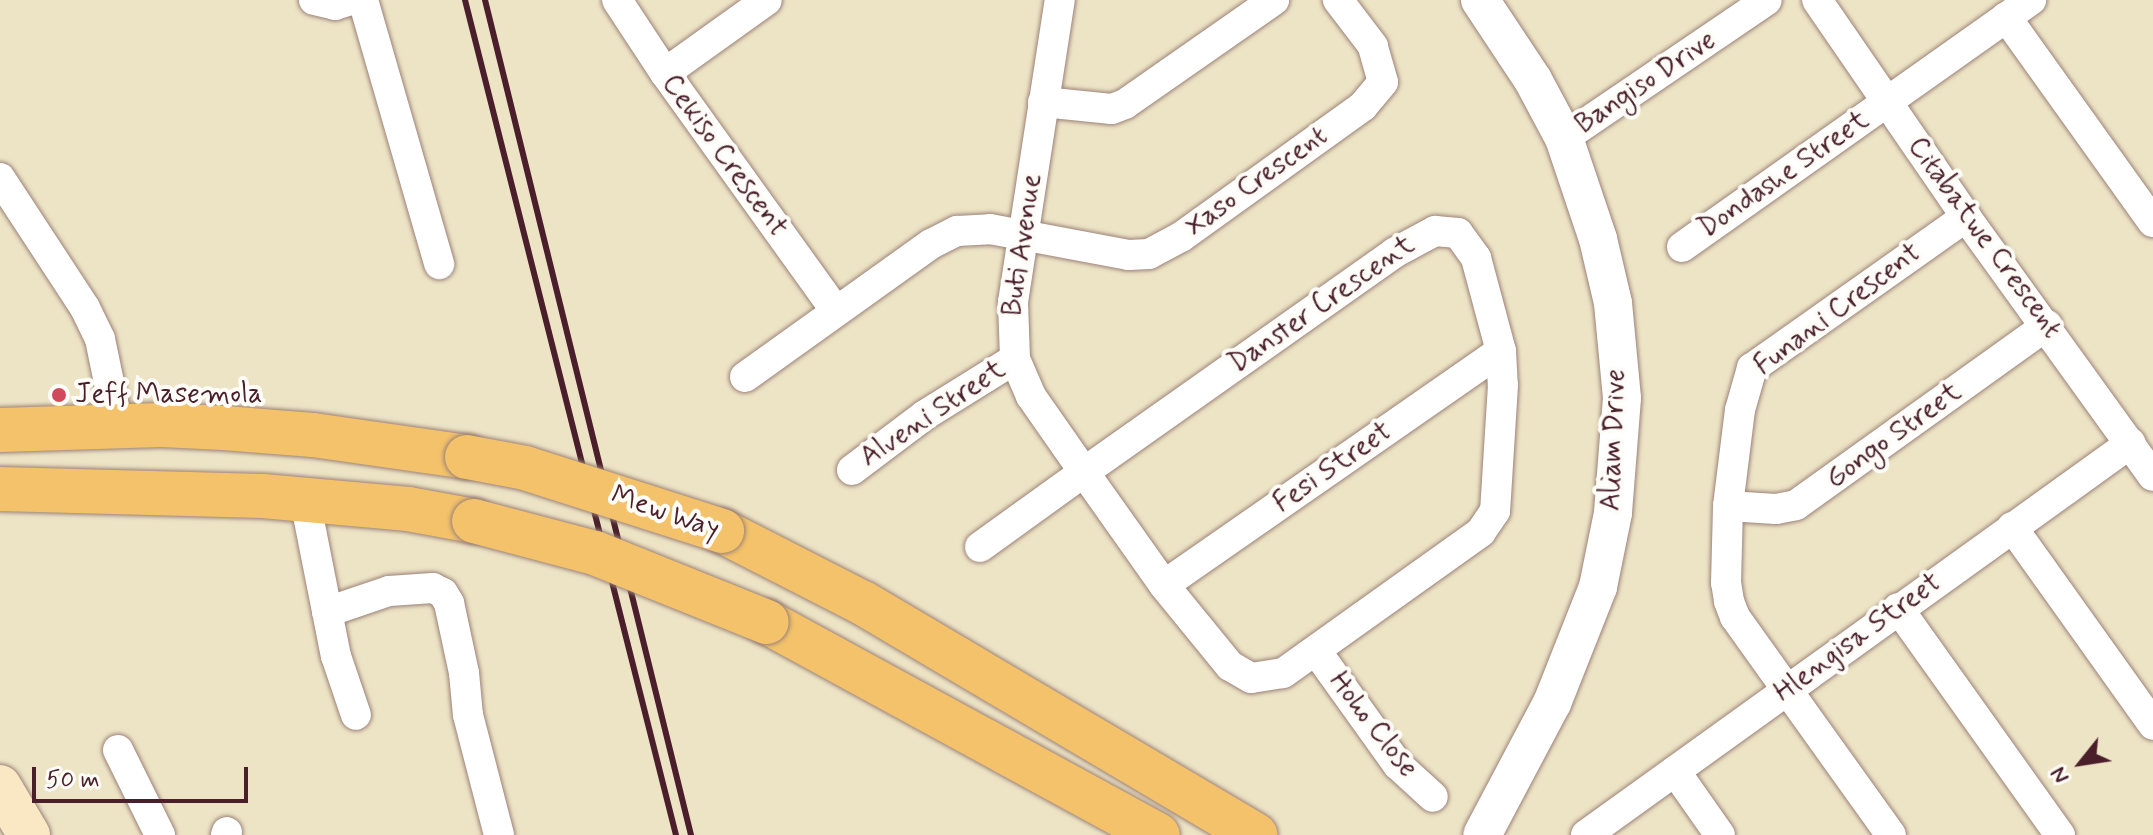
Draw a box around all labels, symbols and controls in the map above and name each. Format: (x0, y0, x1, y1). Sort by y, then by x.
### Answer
street label: Bangiso Drive (1570, 24, 1722, 142)
street label: Cekiso Crescent (654, 68, 794, 244)
street label: Dondashe Street (1692, 104, 1876, 246)
street label: Xaso Crescent (1178, 118, 1336, 246)
street label: Citabatwe Crescent (1899, 129, 2069, 347)
street label: Buti Avenue (996, 172, 1050, 318)
street label: Danster Crescent (1227, 231, 1417, 379)
street label: Funani Crescent (1748, 236, 1928, 384)
street label: Alveni Street (854, 353, 1012, 475)
street label: Aliam Drive (1595, 369, 1633, 511)
street label: Gongo Street (1820, 376, 1968, 496)
place label: Jeff Masemola (75, 378, 262, 412)
marker: Jeff Masemola (50, 386, 68, 404)
street label: Fesi Street (1268, 415, 1398, 521)
street label: Mew Way (604, 478, 726, 548)
street label: Hlengisa Street (1769, 567, 1947, 709)
street label: Hoho Close (1321, 666, 1425, 784)
north arrow (2041, 723, 2121, 803)
scale bar (36, 751, 252, 801)
text: N (2044, 762, 2076, 788)
text: 50 m (46, 765, 100, 796)

